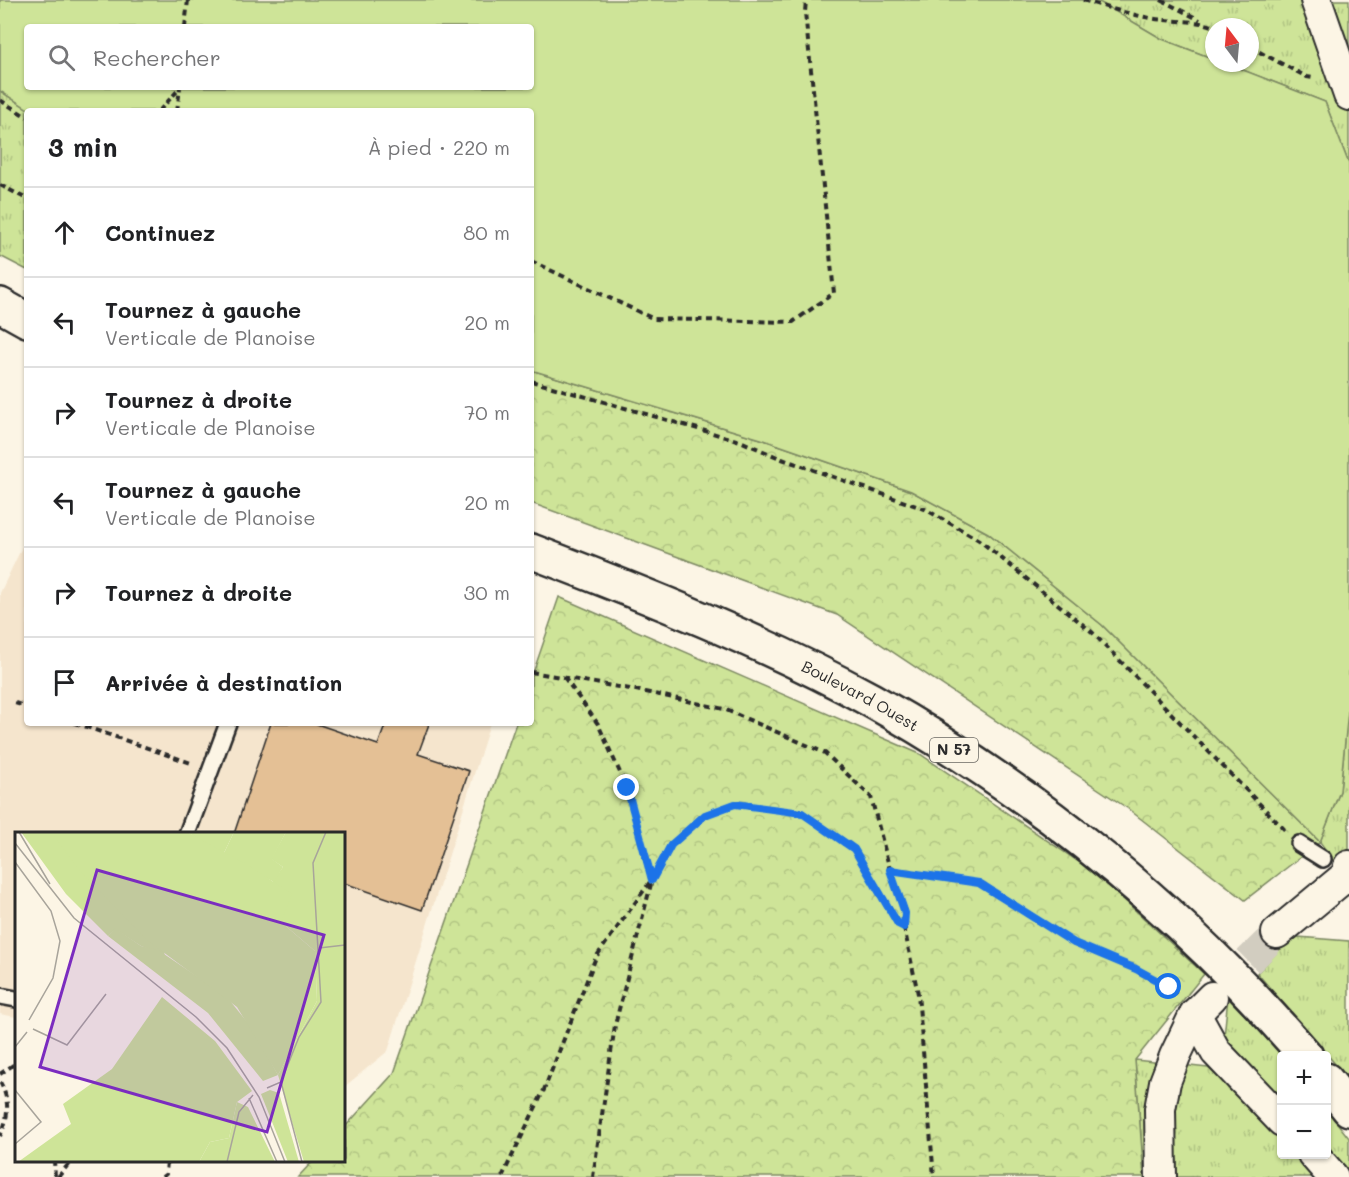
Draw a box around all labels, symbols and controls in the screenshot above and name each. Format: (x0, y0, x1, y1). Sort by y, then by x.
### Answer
north arrow (1205, 18, 1259, 72)
search box (24, 24, 534, 90)
icon: search (45, 41, 78, 74)
text: Rechercher (93, 43, 221, 72)
text: 3 min (48, 130, 117, 164)
text: À pied · 220 m (368, 134, 510, 160)
icon: ahead (48, 216, 81, 249)
text: Continuez (105, 218, 215, 247)
text: 80 m (463, 219, 510, 245)
text: Tournez à gauche (105, 295, 301, 324)
icon: left (48, 306, 81, 339)
text: 20 m (464, 309, 510, 335)
text: Verticale de Planoise (105, 324, 316, 350)
text: Tournez à droite (105, 385, 292, 414)
icon: right (48, 396, 81, 429)
text: 70 m (464, 399, 510, 425)
text: Verticale de Planoise (105, 414, 316, 440)
text: Tournez à gauche (105, 475, 301, 504)
icon: left (48, 486, 81, 519)
text: 20 m (464, 489, 510, 515)
text: Verticale de Planoise (105, 504, 316, 530)
icon: right (48, 576, 81, 609)
text: Tournez à droite (105, 578, 292, 607)
text: 30 m (464, 579, 510, 605)
street label: Boulevard Ouest (799, 655, 923, 736)
icon: arrive (48, 666, 81, 699)
text: Arrivée à destination (105, 668, 342, 697)
road number: N 57 (930, 738, 978, 762)
route end (613, 774, 639, 800)
inset map (15, 832, 345, 1162)
route start (1155, 973, 1181, 999)
map controls (1277, 1051, 1331, 1159)
button: + (1277, 1051, 1331, 1105)
button: − (1277, 1105, 1331, 1159)

